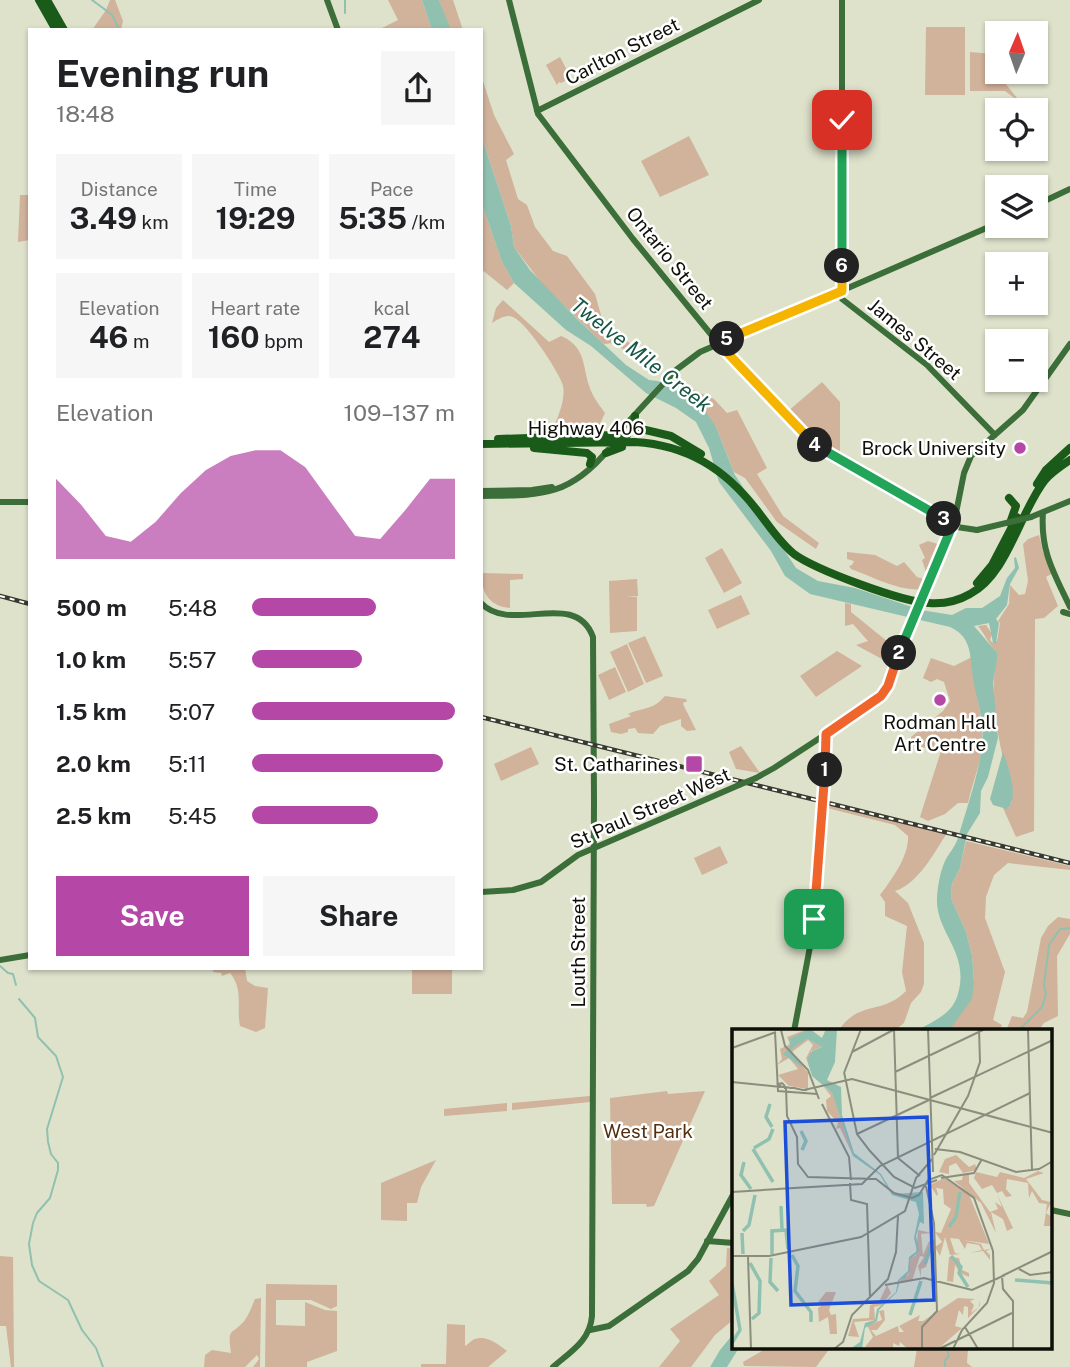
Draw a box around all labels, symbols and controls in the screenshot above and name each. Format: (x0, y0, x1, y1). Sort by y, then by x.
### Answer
street label: Carlton Street (561, 13, 683, 89)
north arrow (985, 21, 1048, 84)
map controls (985, 21, 1048, 392)
text: Evening run (56, 51, 269, 96)
button: share (381, 51, 455, 125)
pin (812, 90, 872, 150)
button: locate (985, 98, 1048, 161)
text: 18:48 (56, 100, 115, 127)
icon: check (823, 101, 861, 139)
button: layers (985, 175, 1048, 238)
text: Distance (81, 178, 158, 200)
text: Time (234, 178, 277, 200)
text: Pace (370, 178, 414, 200)
text: 3.49 (70, 200, 137, 236)
text: 19:29 (215, 200, 296, 236)
text: 5:35 (338, 200, 407, 236)
street label: Ontario Street (622, 202, 718, 314)
text: km (137, 211, 169, 233)
text: /km (407, 211, 445, 233)
pin: 6 (824, 248, 860, 284)
button: + (985, 252, 1048, 315)
text: 6 (835, 254, 848, 276)
water label: Twelve Mile Creek (566, 292, 717, 418)
street label: James Street (864, 294, 966, 384)
text: Elevation (79, 297, 159, 319)
text: Heart rate (211, 297, 300, 319)
text: kcal (373, 297, 410, 319)
text: 46 (89, 319, 128, 355)
text: 160 (208, 319, 260, 355)
text: 274 (363, 319, 420, 355)
pin: 5 (710, 322, 744, 356)
text: 5 (720, 327, 733, 349)
button: − (985, 329, 1048, 392)
text: m (128, 330, 149, 352)
text: bpm (260, 330, 303, 352)
text: Elevation (56, 399, 154, 426)
text: 109–137 m (344, 399, 455, 426)
street label: Highway 406 (528, 417, 644, 439)
pin: 4 (798, 428, 832, 462)
text: 4 (808, 433, 821, 455)
place label: Brock University (861, 437, 1006, 459)
marker: Brock University (1012, 440, 1028, 456)
pin: 3 (926, 502, 962, 536)
text: 3 (937, 507, 950, 529)
text: 500 m (56, 594, 127, 621)
text: 5:48 (168, 594, 217, 621)
pin: 2 (881, 636, 916, 670)
text: 2 (892, 641, 905, 663)
text: 1.0 km (56, 646, 126, 673)
text: 5:57 (168, 646, 216, 673)
marker: Rodman Hall Art Centre (932, 692, 948, 708)
text: 1.5 km (56, 698, 127, 725)
text: 5:07 (168, 698, 215, 725)
place label: Rodman Hall Art Centre (883, 711, 997, 755)
text: 2.0 km (56, 750, 131, 777)
text: 5:11 (168, 750, 207, 777)
pin: 1 (808, 752, 842, 788)
place label: St. Catharines (554, 753, 678, 775)
marker: St. Catharines (684, 754, 704, 774)
text: 1 (820, 758, 829, 780)
street label: St Paul Street West (567, 763, 733, 853)
text: 2.5 km (56, 802, 131, 829)
text: 5:45 (168, 802, 217, 829)
button: Save (56, 876, 249, 956)
button: Share (263, 876, 455, 956)
pin (784, 889, 844, 949)
street label: Louth Street (567, 897, 589, 1007)
icon: arrive (795, 900, 833, 938)
inset map (732, 1029, 1052, 1350)
park label: West Park (603, 1120, 693, 1142)

